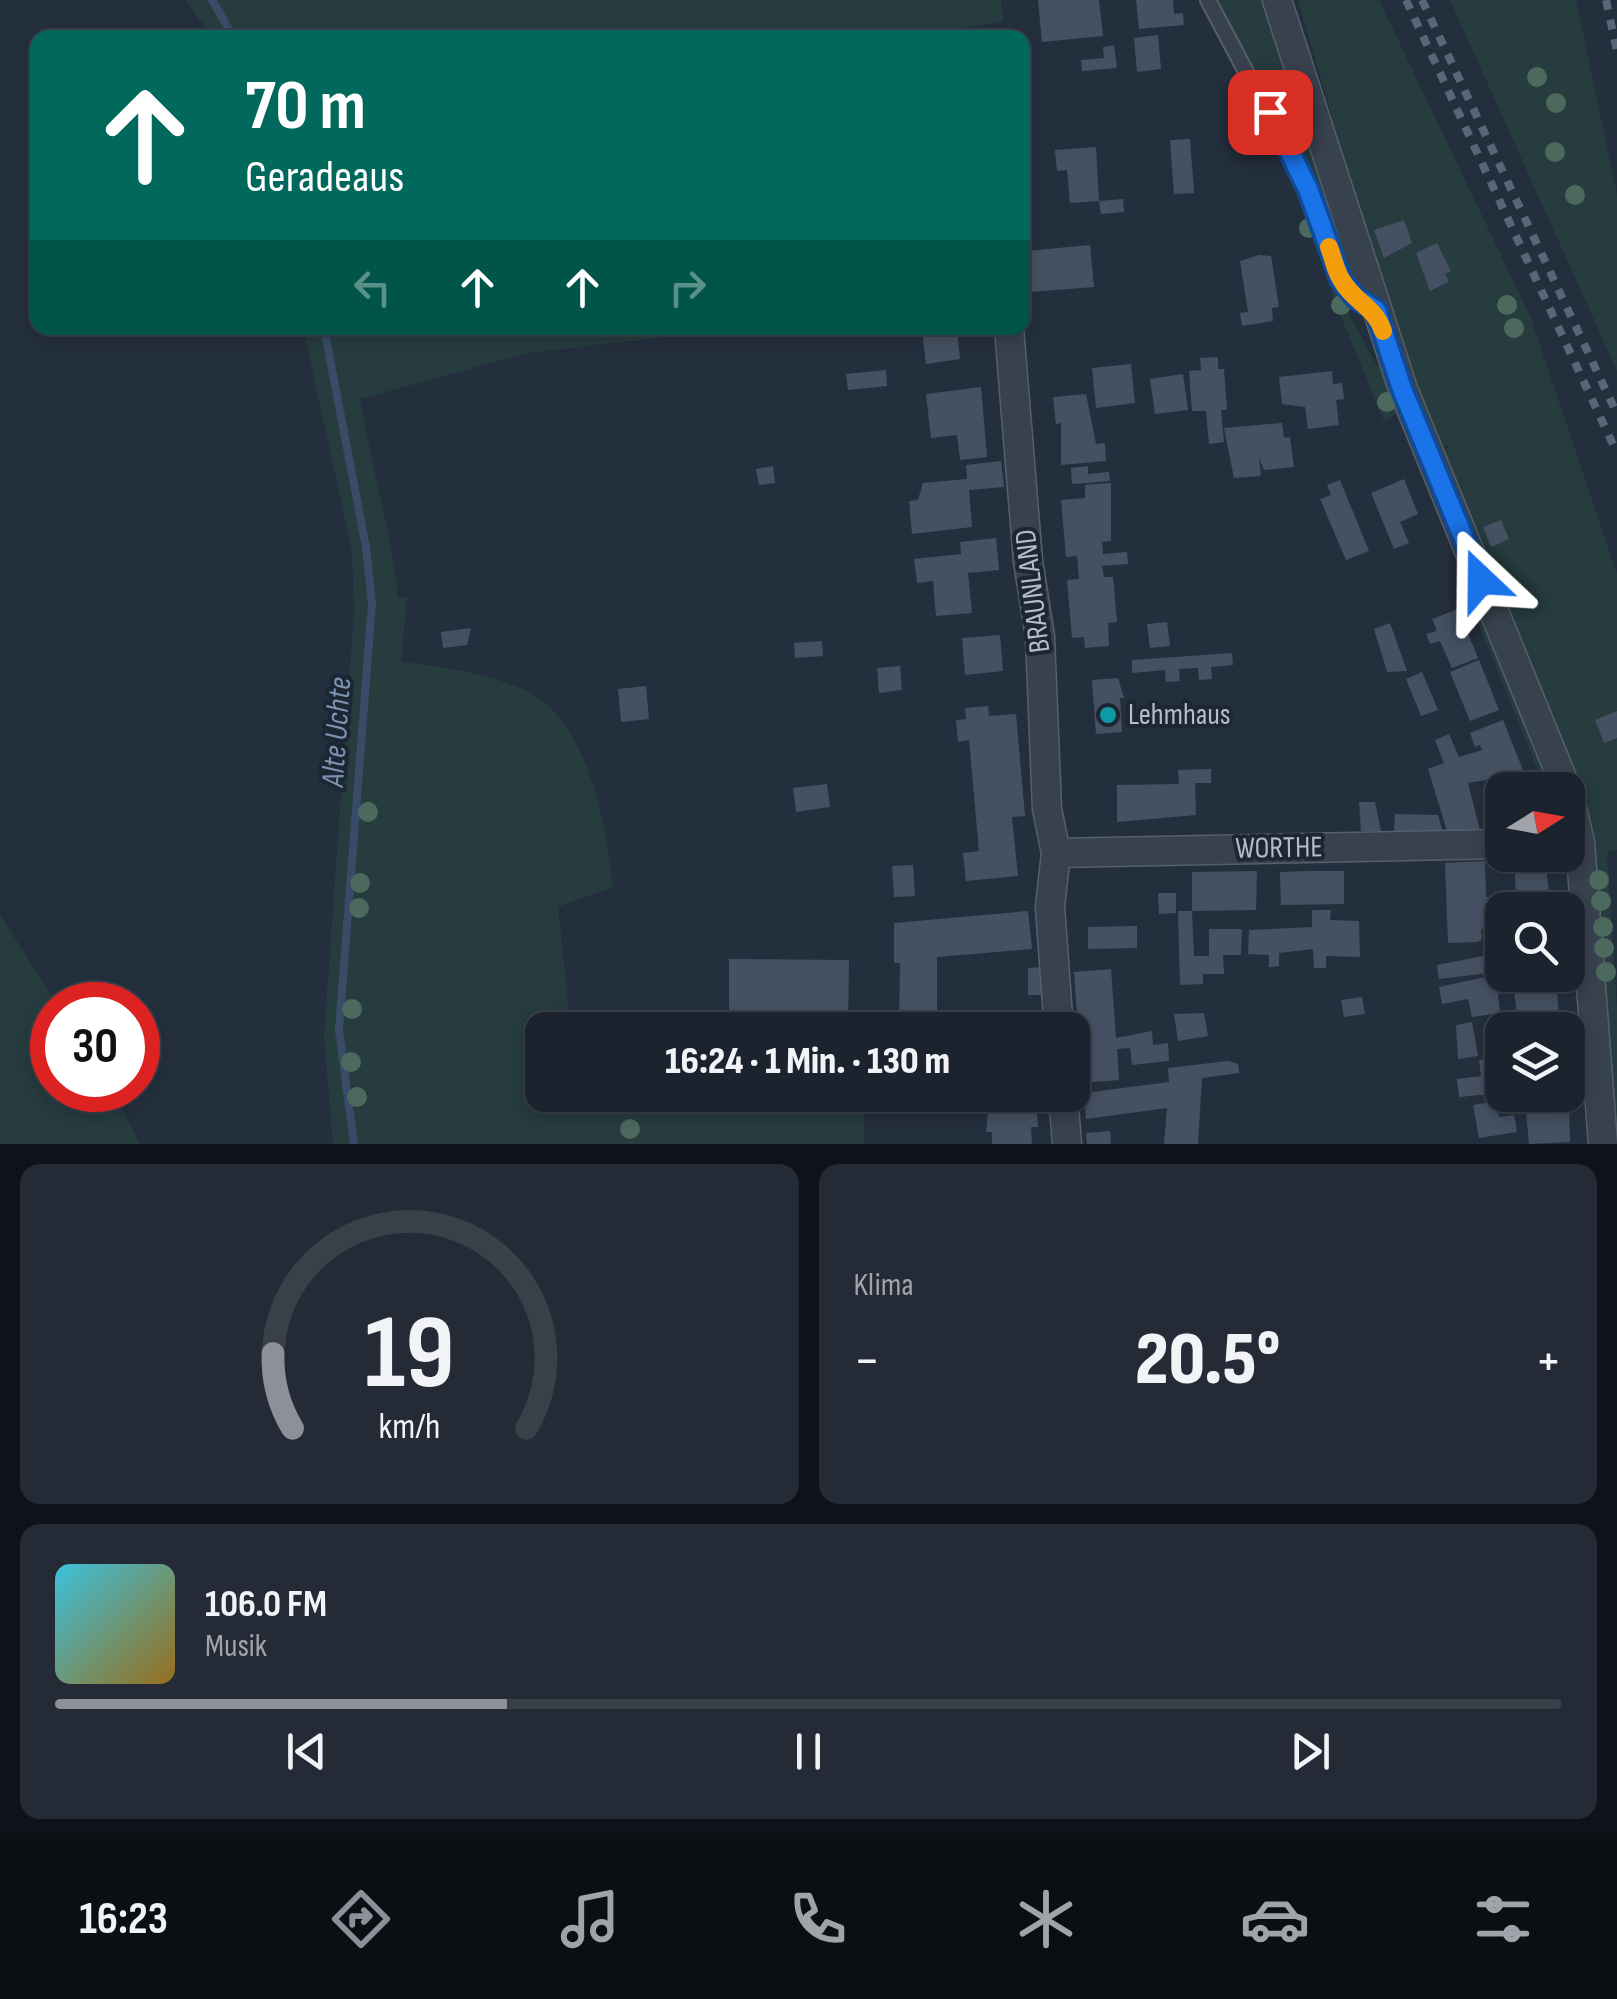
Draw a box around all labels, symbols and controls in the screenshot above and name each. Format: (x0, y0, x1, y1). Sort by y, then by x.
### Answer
text: 70 m (245, 65, 366, 149)
icon: ahead (80, 70, 210, 200)
pin (1228, 70, 1313, 155)
icon: arrive (1243, 85, 1298, 140)
text: Geradeaus (245, 150, 404, 205)
icon: left (345, 260, 400, 315)
icon: ahead (450, 260, 505, 315)
icon: ahead (555, 260, 610, 315)
icon: right (660, 260, 715, 315)
street label: BRAUNLAND (1008, 527, 1058, 655)
position arrow (1429, 528, 1533, 632)
water label: Alte Uchte (314, 676, 360, 790)
place label: Lehmhaus (1128, 697, 1231, 733)
marker: Lehmhaus (1097, 704, 1119, 726)
north arrow (1485, 772, 1585, 872)
map controls (1485, 772, 1585, 1112)
street label: WORTHE (1235, 829, 1323, 867)
button: search (1485, 892, 1585, 992)
speed limit sign: 30 (30, 982, 160, 1112)
button: layers (1485, 1012, 1585, 1112)
text: 16:24 · 1 Min. · 130 m (665, 1039, 950, 1084)
text: Klima (854, 1266, 914, 1305)
text: 19 (364, 1292, 454, 1417)
text: 20.5° (1135, 1315, 1281, 1406)
text: − (854, 1328, 880, 1395)
text: + (1535, 1328, 1562, 1395)
text: km/h (378, 1406, 440, 1449)
text: 106.0 FM (205, 1582, 327, 1627)
text: Musik (205, 1627, 267, 1666)
icon: previous (279, 1724, 334, 1779)
icon: pause (781, 1724, 836, 1779)
icon: next (1283, 1724, 1338, 1779)
icon: directions (326, 1884, 396, 1954)
icon: music (555, 1884, 625, 1954)
icon: phone (783, 1884, 853, 1954)
icon: climate (1011, 1884, 1081, 1954)
icon: car (1240, 1884, 1310, 1954)
icon: filters (1468, 1884, 1538, 1954)
text: 16:23 (79, 1892, 168, 1947)

